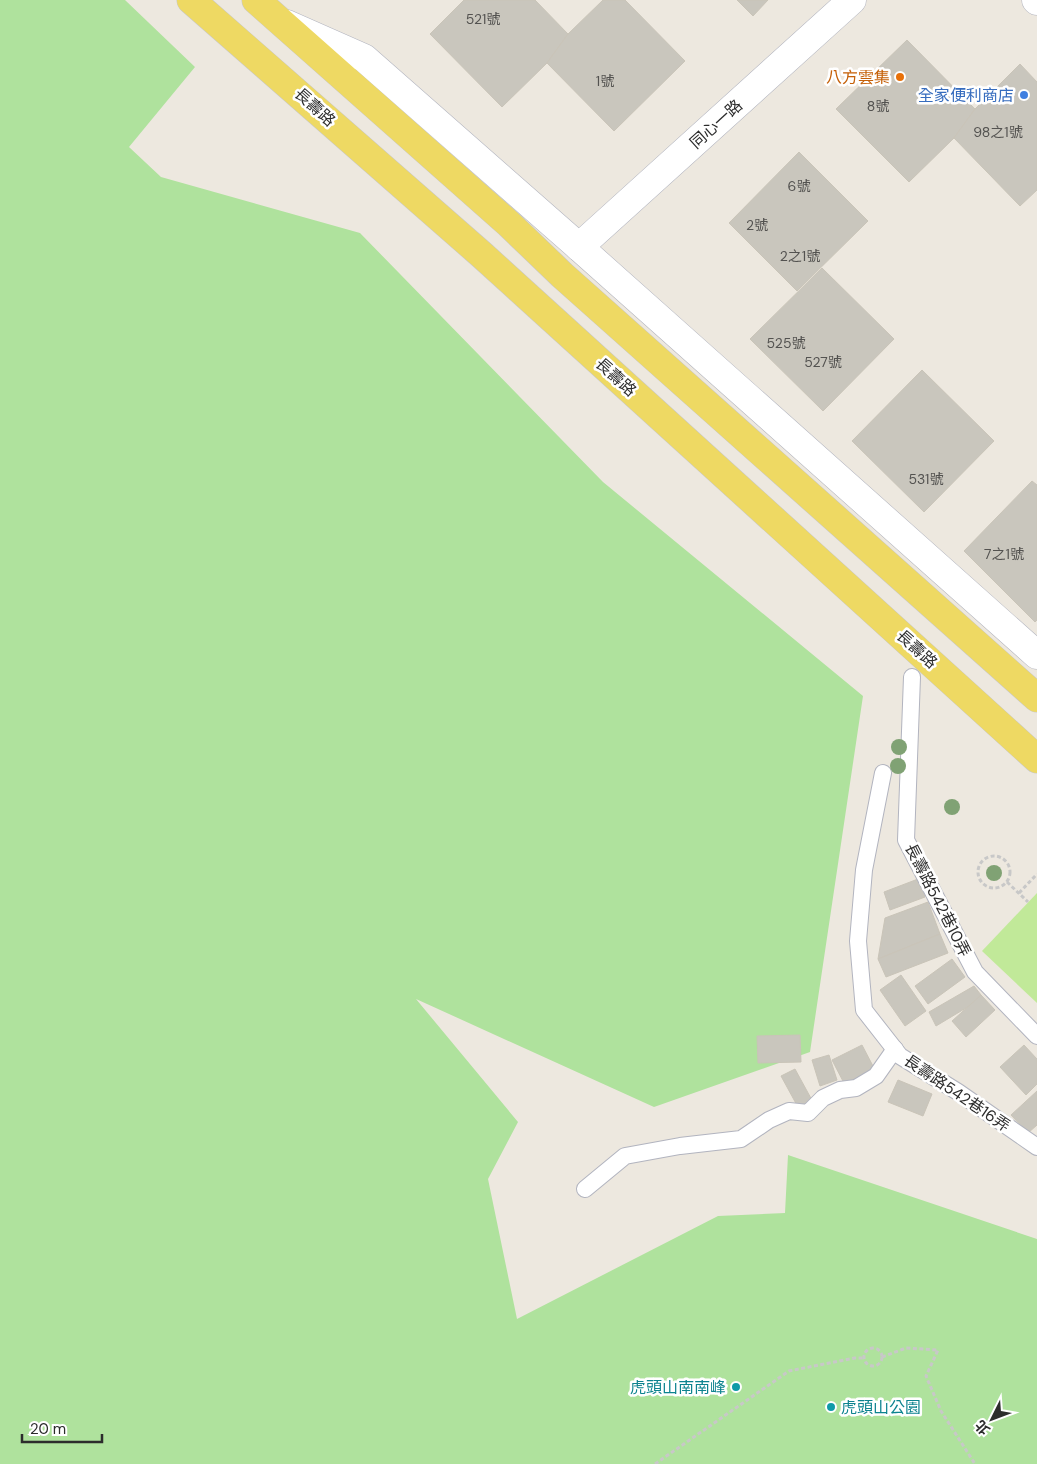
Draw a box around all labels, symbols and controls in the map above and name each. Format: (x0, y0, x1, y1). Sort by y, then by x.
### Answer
house number: 521號 (466, 10, 500, 28)
place label: 八方雲集 (826, 67, 890, 88)
marker: 八方雲集 (894, 71, 906, 83)
house number: 1號 (596, 72, 614, 90)
street label: 長壽路 (290, 83, 340, 131)
place label: 全家便利商店 (918, 85, 1014, 106)
marker: 全家便利商店 (1018, 89, 1030, 101)
street label: 同心一路 (685, 95, 747, 153)
house number: 8號 (867, 97, 889, 115)
house number: 98之1號 (973, 123, 1023, 141)
house number: 6號 (788, 177, 810, 195)
house number: 2號 (746, 216, 768, 234)
house number: 2之1號 (780, 247, 820, 265)
house number: 525號 (767, 334, 805, 352)
street label: 長壽路 (591, 353, 641, 401)
house number: 527號 (804, 353, 842, 371)
house number: 531號 (909, 470, 943, 488)
house number: 7之1號 (984, 545, 1024, 563)
street label: 長壽路 (892, 625, 942, 673)
street label: 長壽路542巷10弄 (900, 840, 976, 960)
street label: 長壽路542巷16弄 (900, 1050, 1014, 1136)
place label: 虎頭山南南峰 (630, 1377, 726, 1398)
marker: 虎頭山南南峰 (730, 1381, 742, 1393)
north arrow (967, 1394, 1017, 1444)
place label: 虎頭山公園 (841, 1397, 921, 1418)
marker: 虎頭山公園 (825, 1401, 837, 1413)
scale bar (22, 1412, 102, 1444)
text: 北 (971, 1416, 994, 1439)
text: 20 m (30, 1419, 66, 1439)

